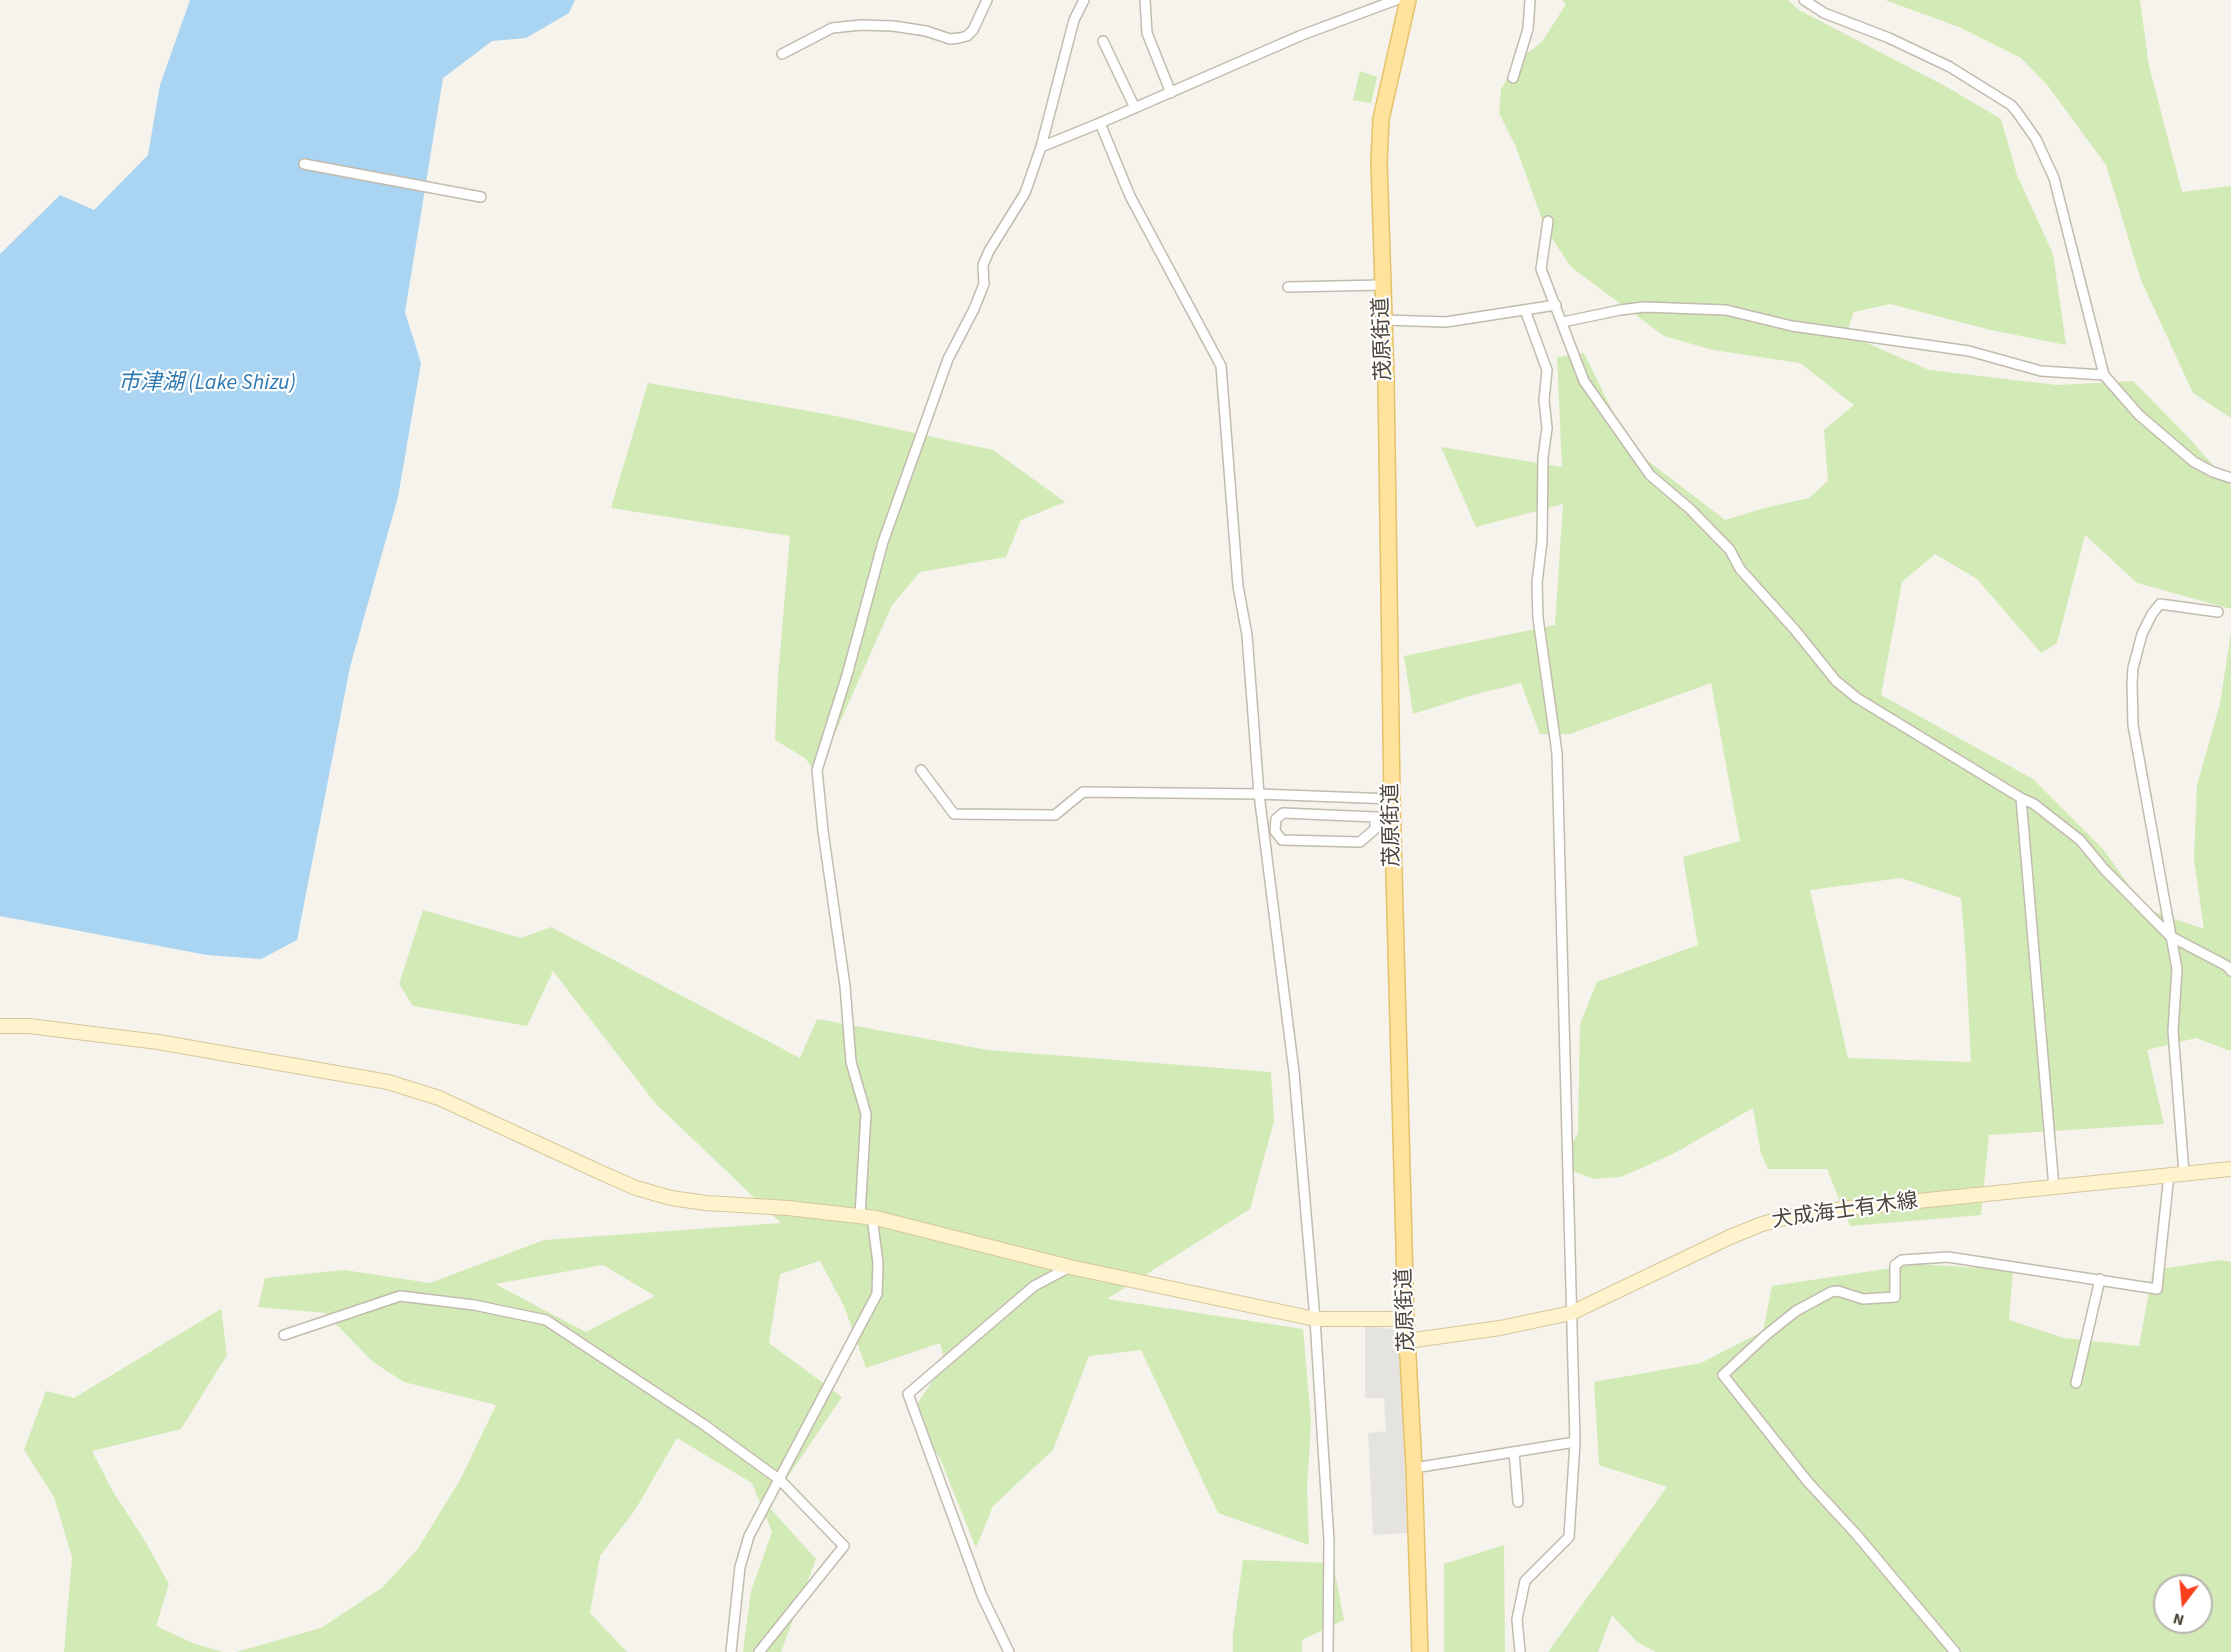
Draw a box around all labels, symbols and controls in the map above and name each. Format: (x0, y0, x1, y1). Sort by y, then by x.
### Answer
street label: 茂原街道 (1370, 297, 1398, 381)
water label: 市津湖 (Lake Shizu) (118, 371, 296, 397)
street label: 茂原街道 (1380, 783, 1406, 867)
street label: 犬成海士有木線 (1770, 1189, 1920, 1235)
street label: 茂原街道 (1393, 1268, 1421, 1352)
north arrow (2153, 1574, 2213, 1634)
text: N (2170, 1607, 2187, 1631)

